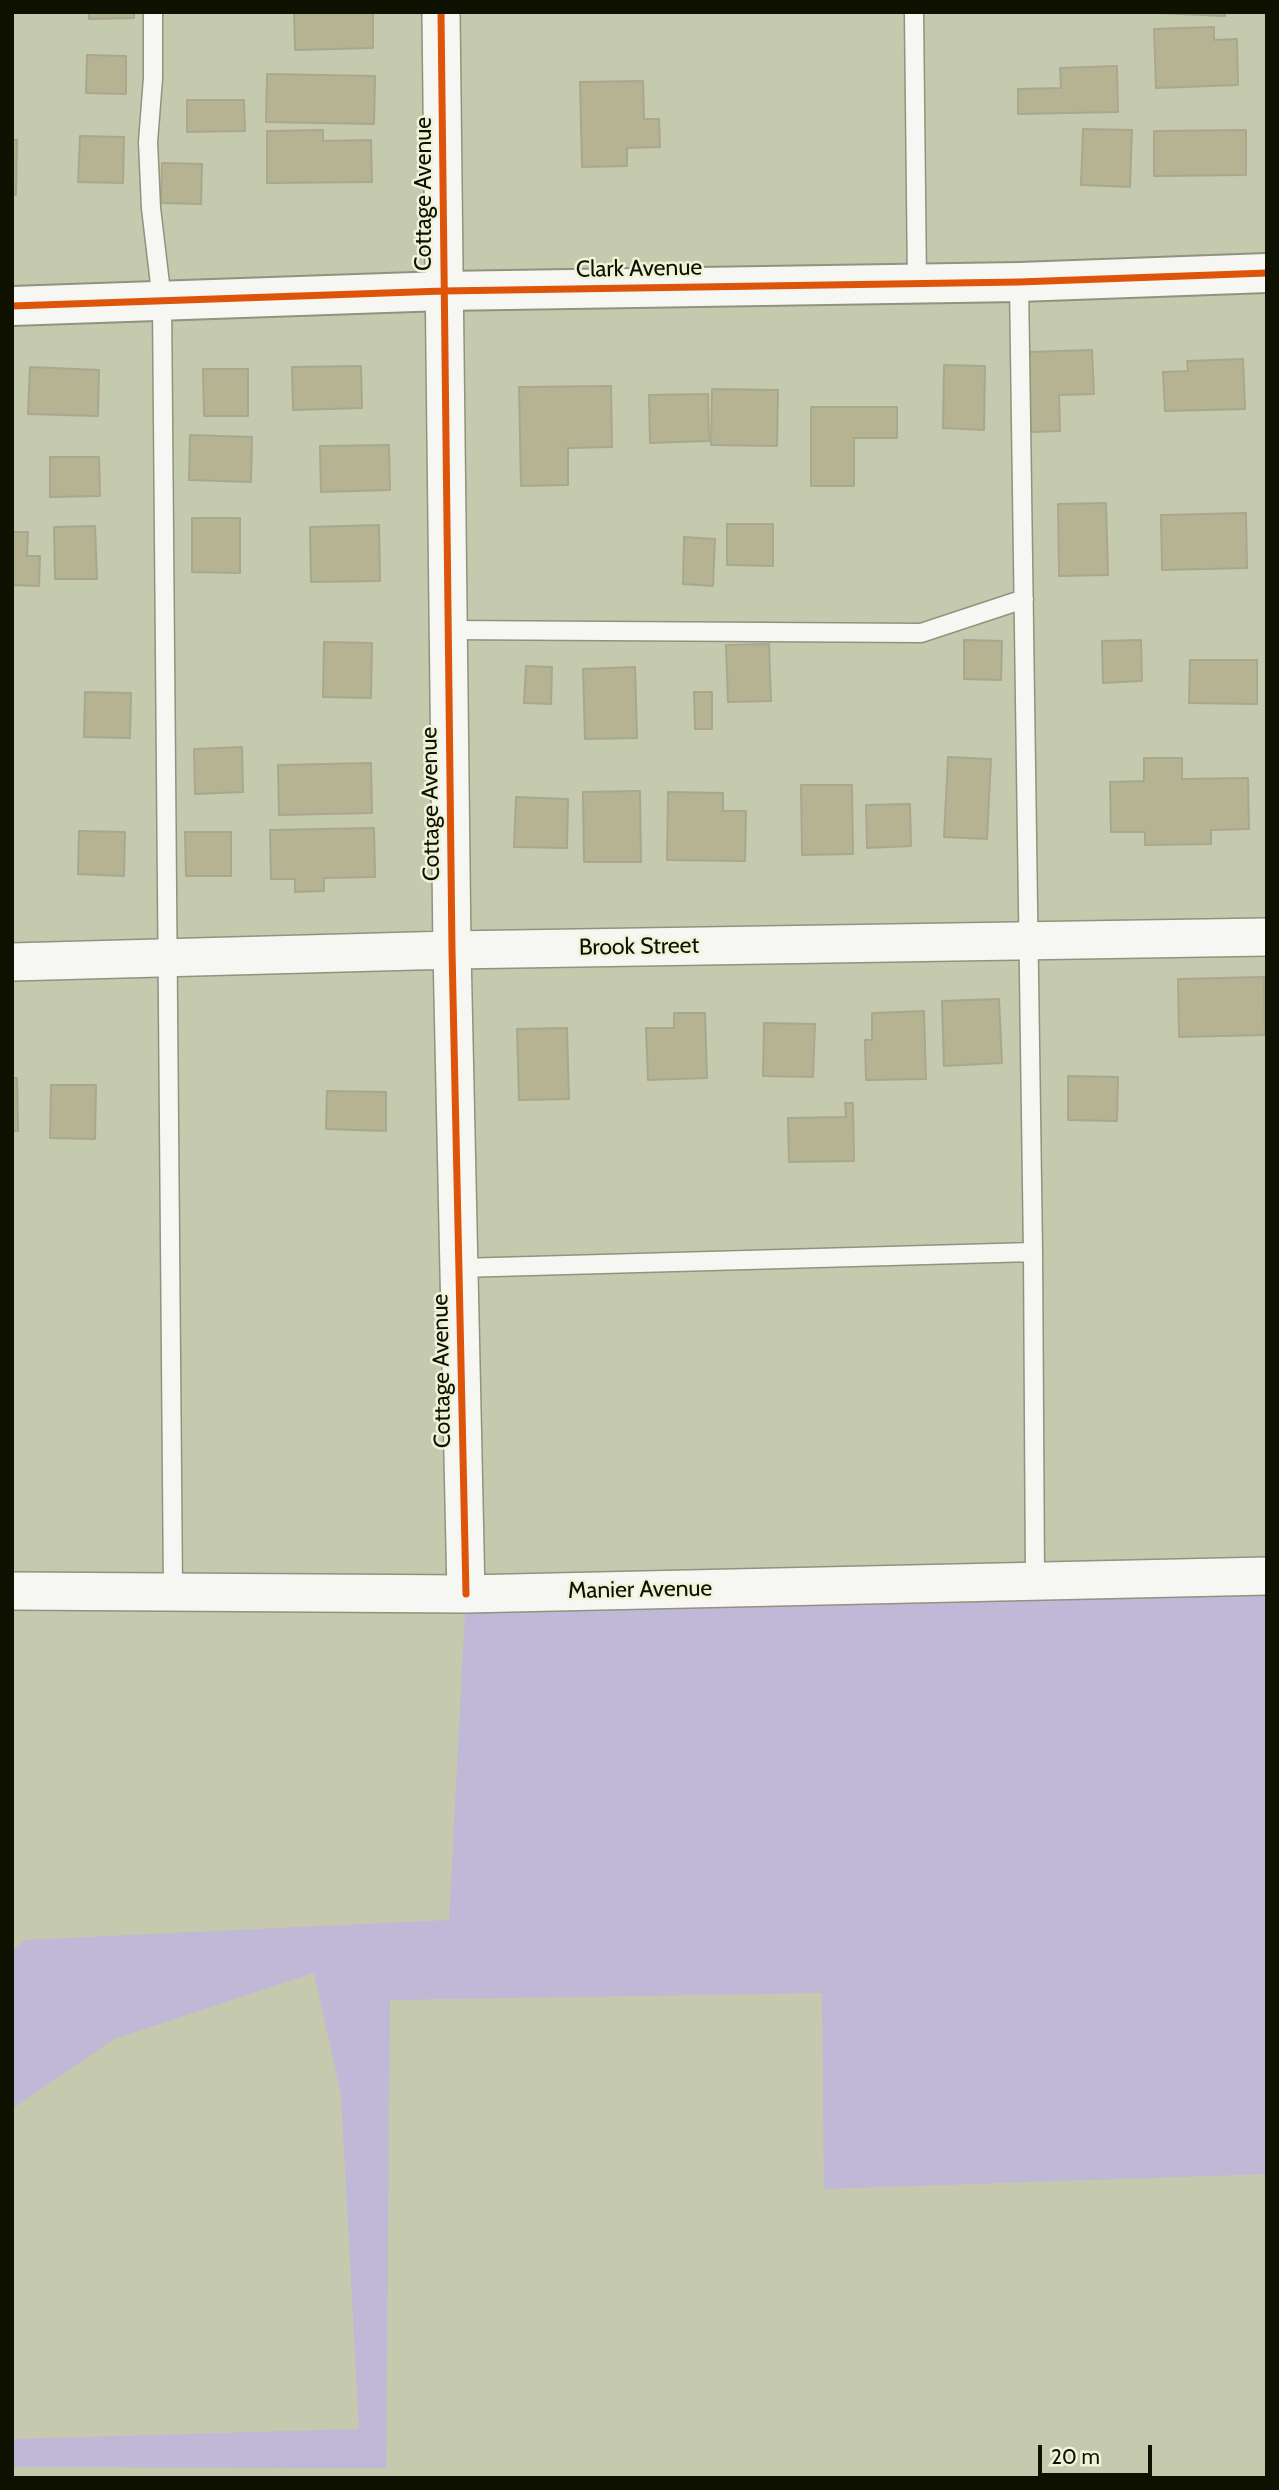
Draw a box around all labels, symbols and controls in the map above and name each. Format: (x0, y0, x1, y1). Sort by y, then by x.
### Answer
street label: Cottage Avenue (410, 117, 438, 271)
street label: Clark Avenue (576, 254, 702, 284)
street label: Cottage Avenue (416, 727, 446, 881)
street label: Brook Street (579, 932, 699, 962)
street label: Cottage Avenue (427, 1294, 457, 1448)
street label: Manier Avenue (568, 1575, 712, 1605)
scale bar (1041, 2430, 1155, 2474)
text: 20 m (1051, 2444, 1100, 2469)

